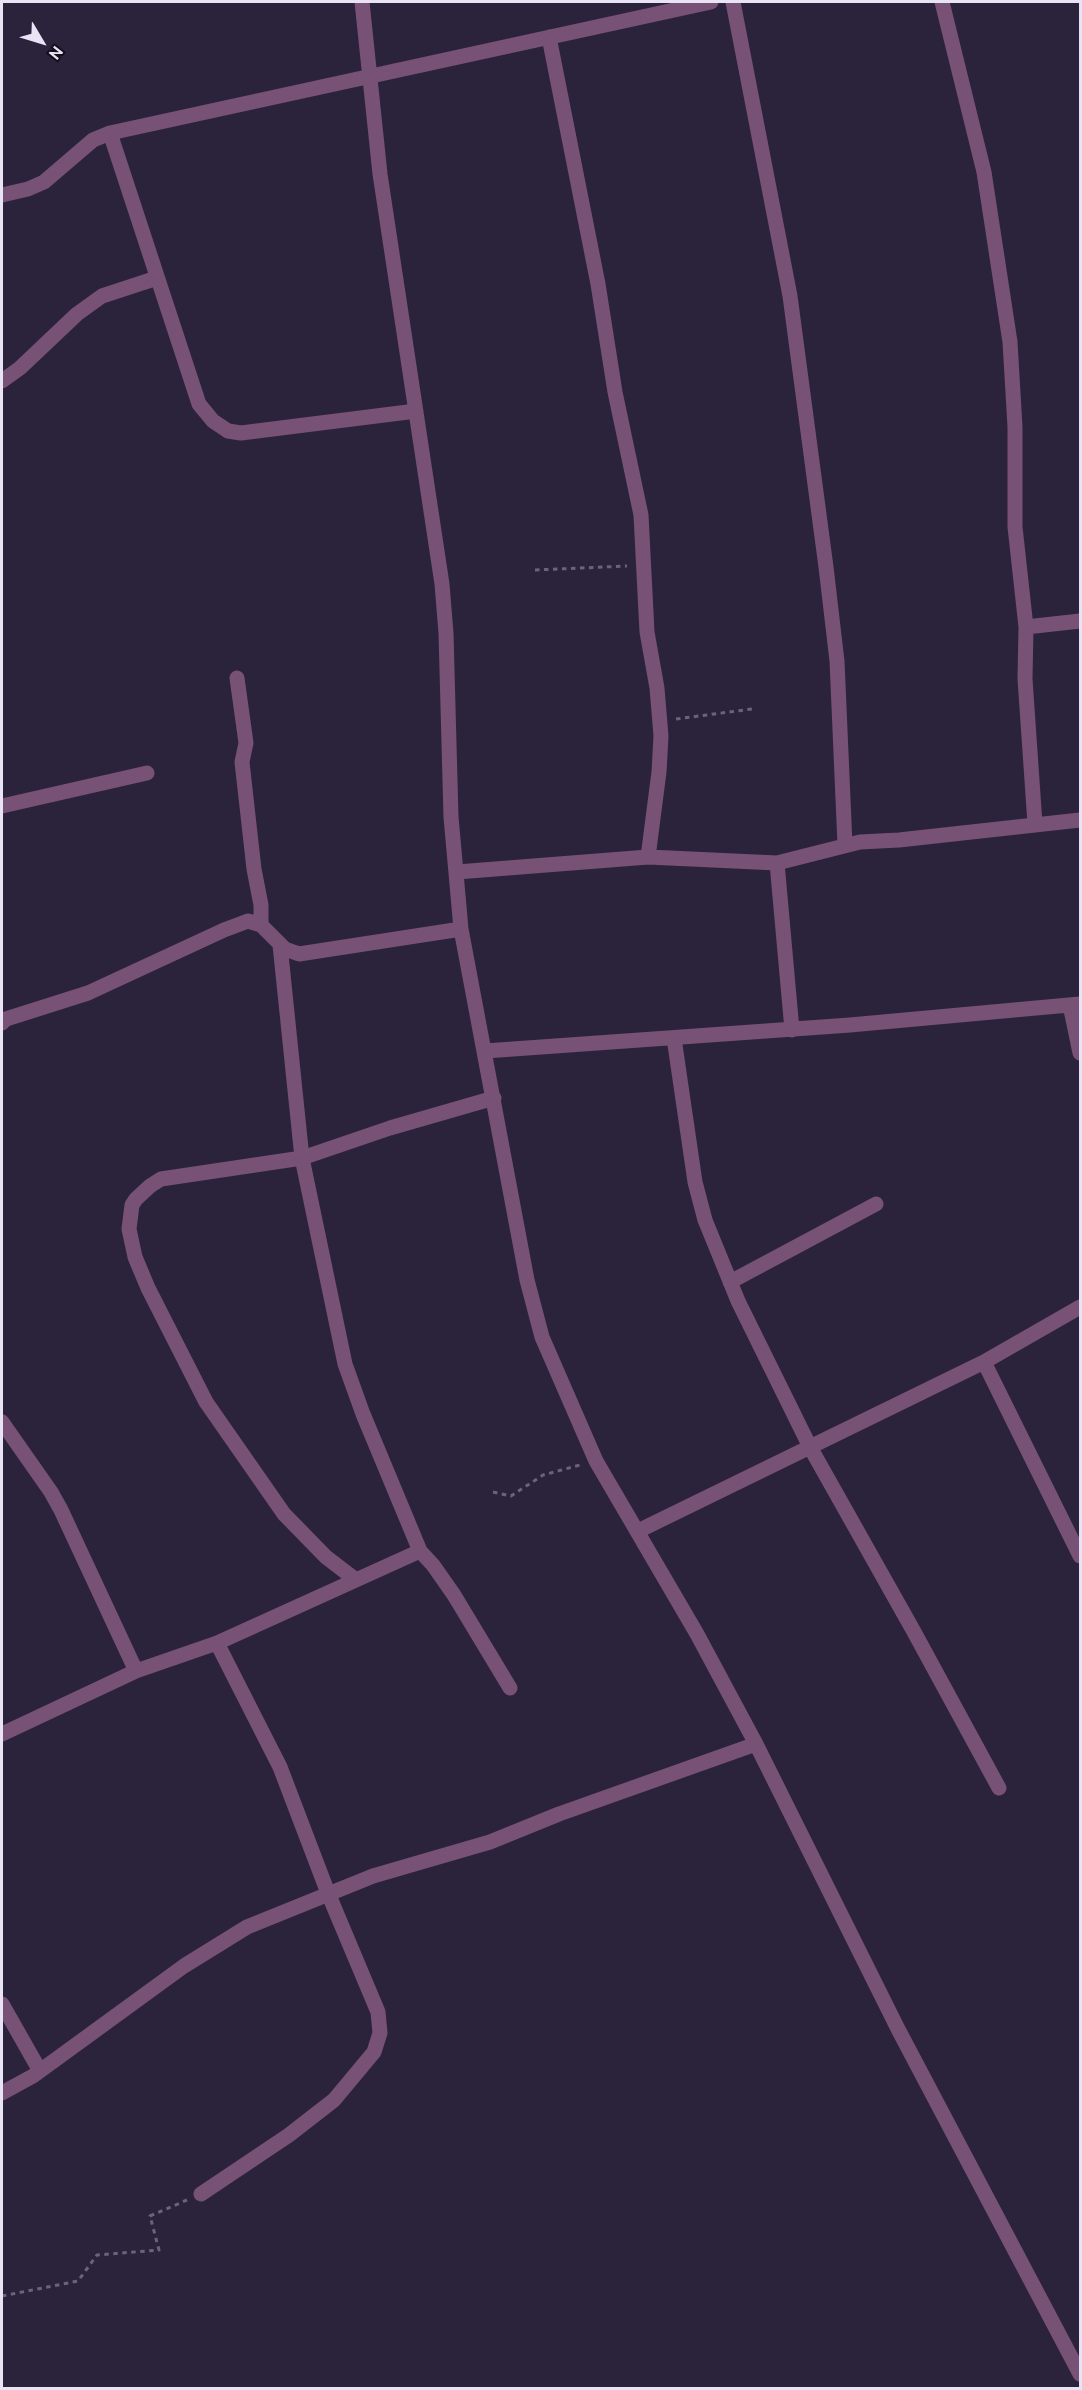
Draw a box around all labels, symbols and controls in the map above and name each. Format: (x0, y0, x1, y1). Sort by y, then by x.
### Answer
north arrow (12, 12, 72, 72)
text: N (45, 43, 67, 63)

